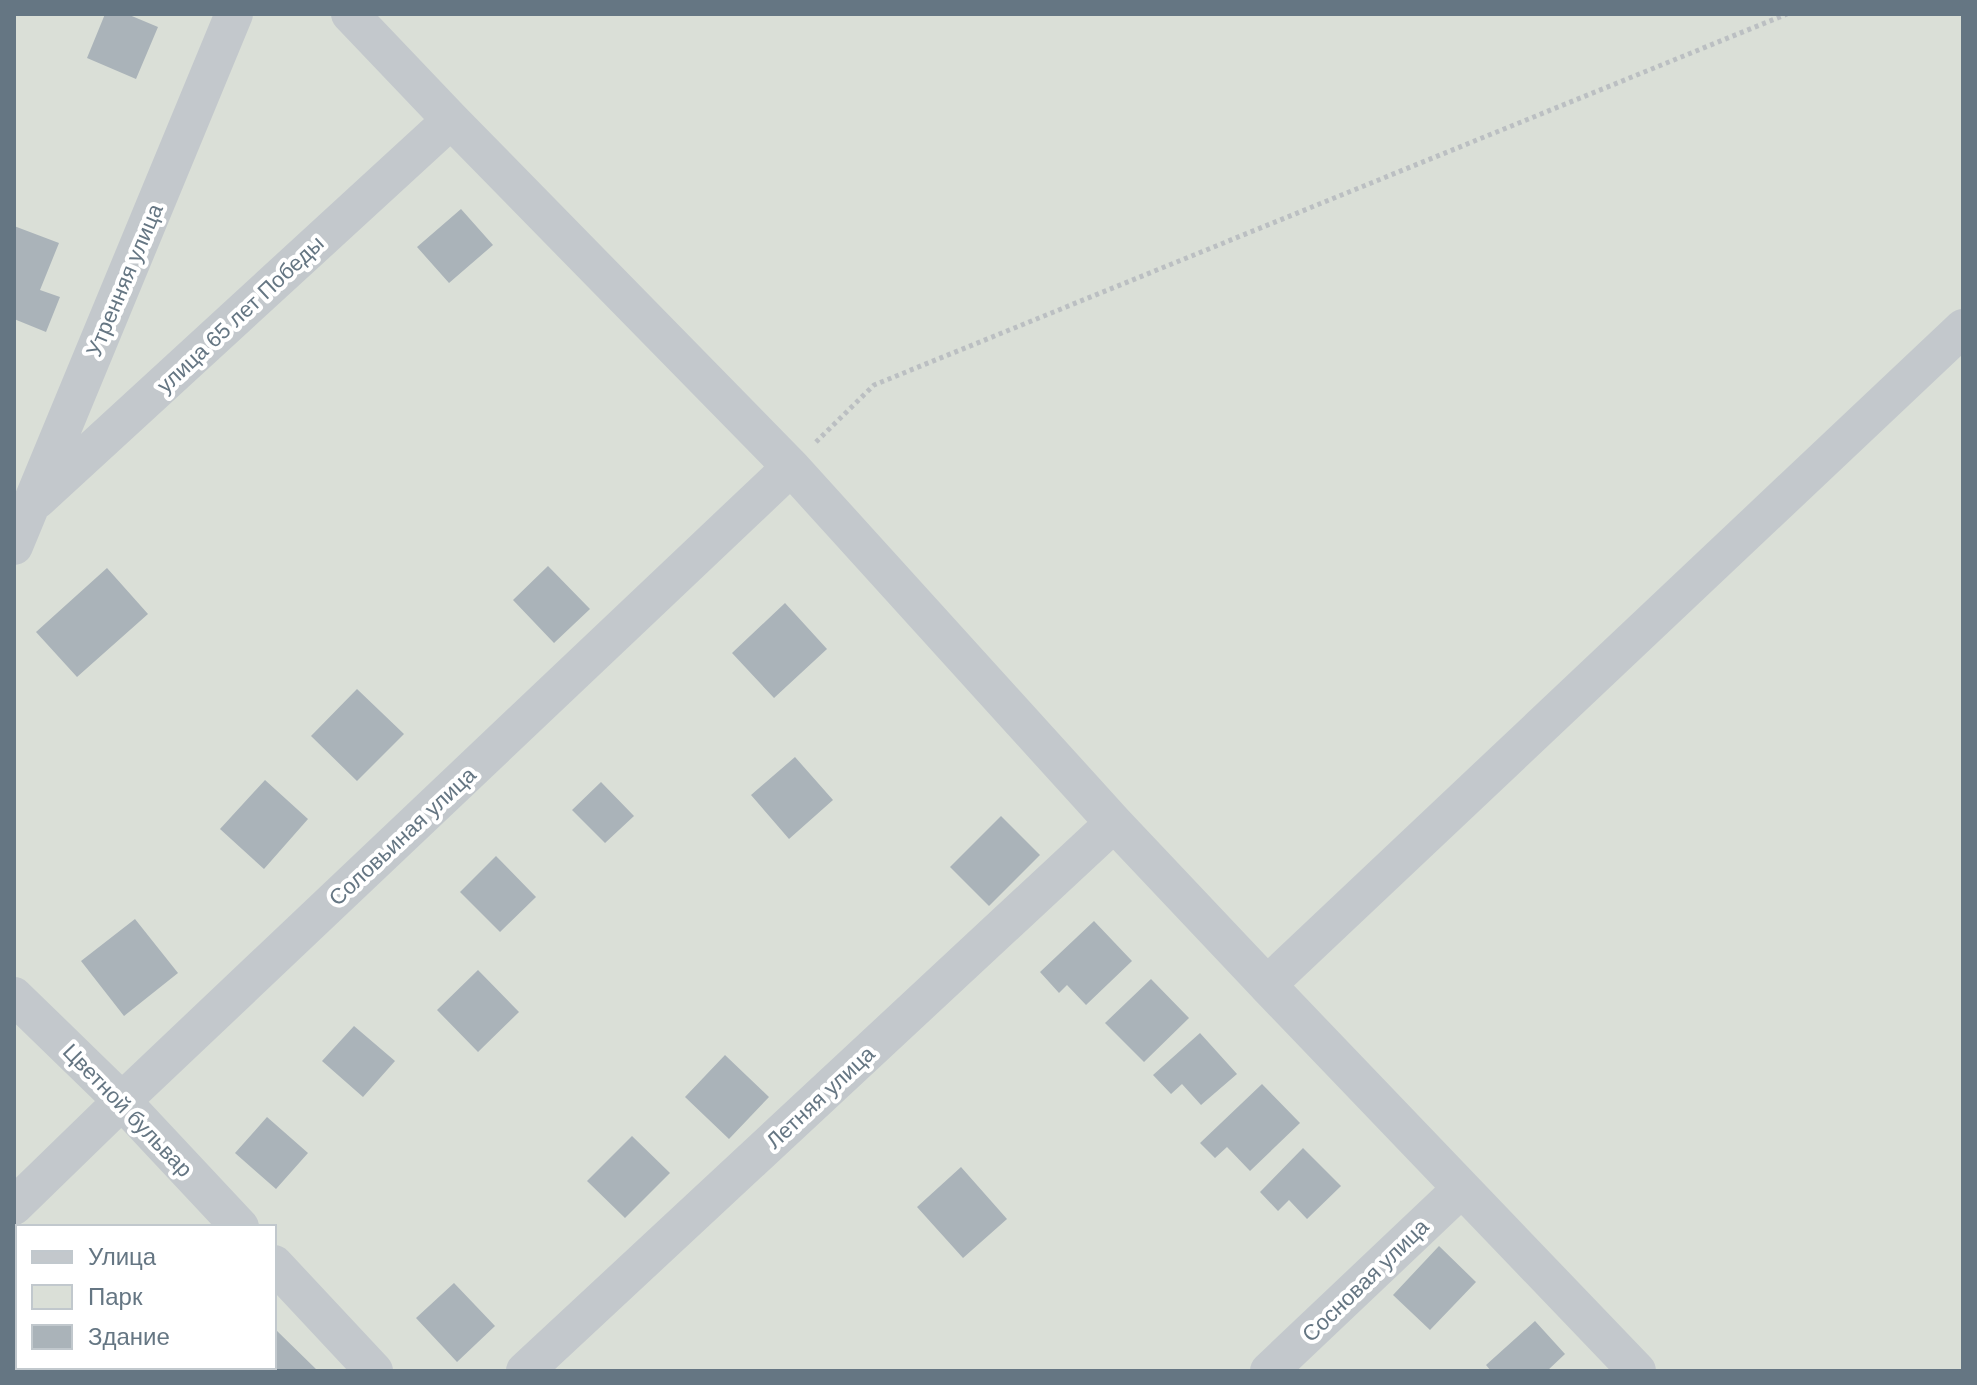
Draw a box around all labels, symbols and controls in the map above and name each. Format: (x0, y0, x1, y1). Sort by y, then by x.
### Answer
street label: Утренняя улица (81, 199, 168, 360)
street label: улица 65 лет Победы (152, 231, 329, 398)
street label: Соловьиная улица (324, 761, 481, 911)
street label: Цветной бульвар (58, 1039, 197, 1182)
street label: Летняя улица (761, 1040, 880, 1154)
street label: Сосновая улица (1297, 1213, 1434, 1347)
legend (16, 1225, 276, 1369)
text: Улица (88, 1243, 157, 1270)
text: Парк (88, 1283, 143, 1310)
text: Здание (88, 1323, 170, 1350)

